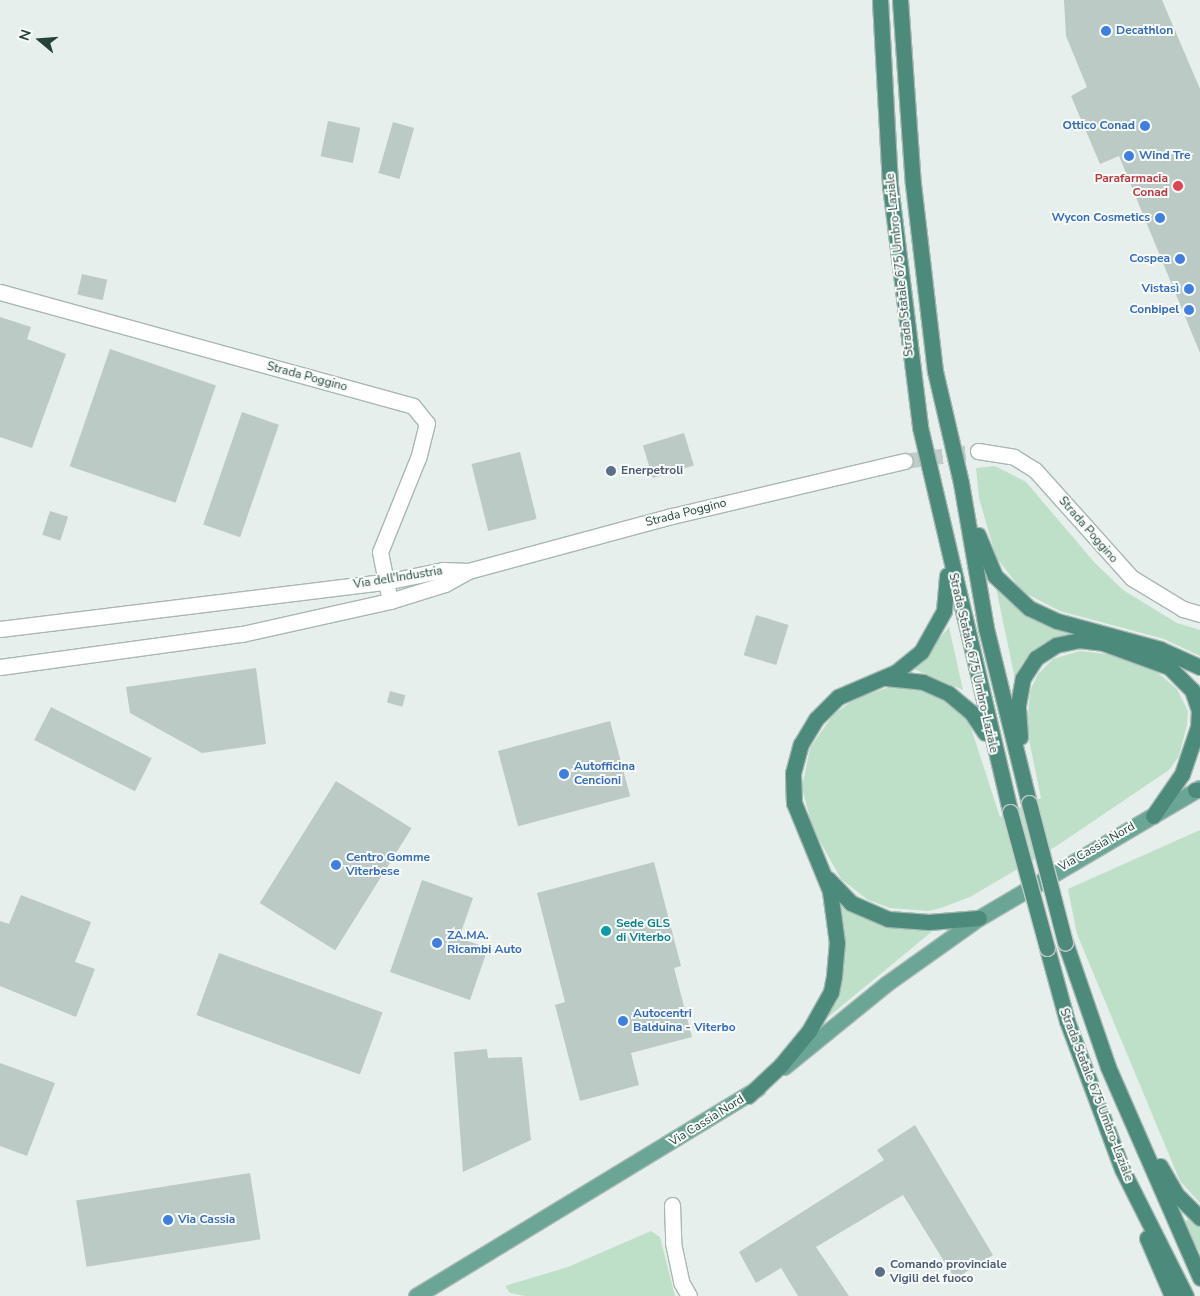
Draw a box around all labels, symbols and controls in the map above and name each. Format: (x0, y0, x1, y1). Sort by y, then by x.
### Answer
north arrow (15, 15, 65, 65)
place label: Decathlon (1116, 24, 1173, 38)
marker: Decathlon (1100, 25, 1112, 37)
text: N (15, 27, 36, 43)
place label: Ottico Conad (1063, 119, 1135, 133)
marker: Ottico Conad (1139, 120, 1151, 132)
place label: Wind Tre (1139, 149, 1191, 163)
marker: Wind Tre (1123, 150, 1135, 162)
place label: Parafarmacia Conad (1095, 172, 1168, 200)
street label: Strada Statale 675 Umbro-Laziale (883, 173, 917, 357)
marker: Parafarmacia Conad (1172, 180, 1184, 192)
place label: Wycon Cosmetics (1051, 211, 1150, 225)
marker: Wycon Cosmetics (1154, 212, 1166, 224)
place label: Cospea (1129, 252, 1170, 266)
marker: Cospea (1174, 253, 1186, 265)
place label: Vistasì (1142, 282, 1179, 296)
marker: Vistasì (1183, 283, 1195, 295)
place label: Conbipel (1130, 303, 1179, 317)
marker: Conbipel (1183, 304, 1195, 316)
street label: Strada Poggino (265, 359, 349, 395)
place label: Enerpetroli (621, 464, 683, 478)
marker: Enerpetroli (605, 465, 617, 477)
street label: Strada Poggino (1055, 494, 1121, 566)
street label: Strada Poggino (644, 496, 728, 530)
street label: Via dell'Industria (352, 564, 444, 592)
street label: Strada Statale 675 Umbro-Laziale (945, 572, 1001, 754)
place label: Autofficina Cencioni (574, 760, 635, 788)
marker: Autofficina Cencioni (558, 768, 570, 780)
street label: Via Cassia Nord (1056, 819, 1138, 875)
place label: Centro Gomme Viterbese (346, 851, 430, 879)
marker: Centro Gomme Viterbese (330, 859, 342, 871)
place label: Sede GLS di Viterbo (616, 917, 671, 945)
marker: Sede GLS di Viterbo (600, 925, 612, 937)
place label: ZA.MA. Ricambi Auto (447, 929, 522, 957)
marker: ZA.MA. Ricambi Auto (431, 937, 443, 949)
street label: Strada Statale 675 Umbro-Laziale (1056, 1006, 1136, 1184)
place label: Autocentri Balduina - Viterbo (633, 1007, 736, 1035)
marker: Autocentri Balduina - Viterbo (617, 1015, 629, 1027)
street label: Via Cassia Nord (667, 1092, 747, 1150)
place label: Via Cassia (178, 1213, 235, 1227)
marker: Via Cassia (162, 1214, 174, 1226)
place label: Comando provinciale Vigili del fuoco (890, 1258, 1007, 1286)
marker: Comando provinciale Vigili del fuoco (874, 1266, 886, 1278)

